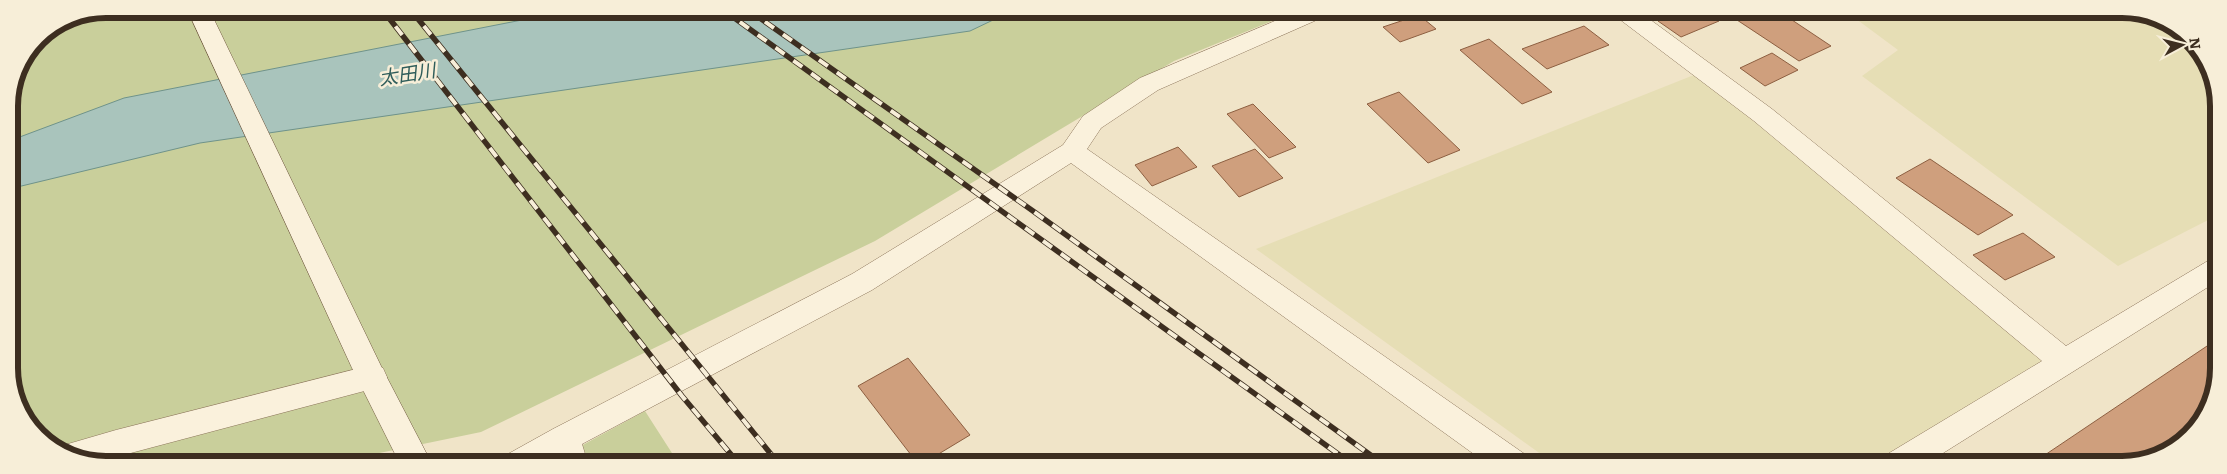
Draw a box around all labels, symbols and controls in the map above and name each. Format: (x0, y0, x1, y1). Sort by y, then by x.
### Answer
north arrow (2157, 20, 2207, 70)
text: N (2185, 36, 2207, 51)
water label: 太田川 (376, 54, 439, 91)

